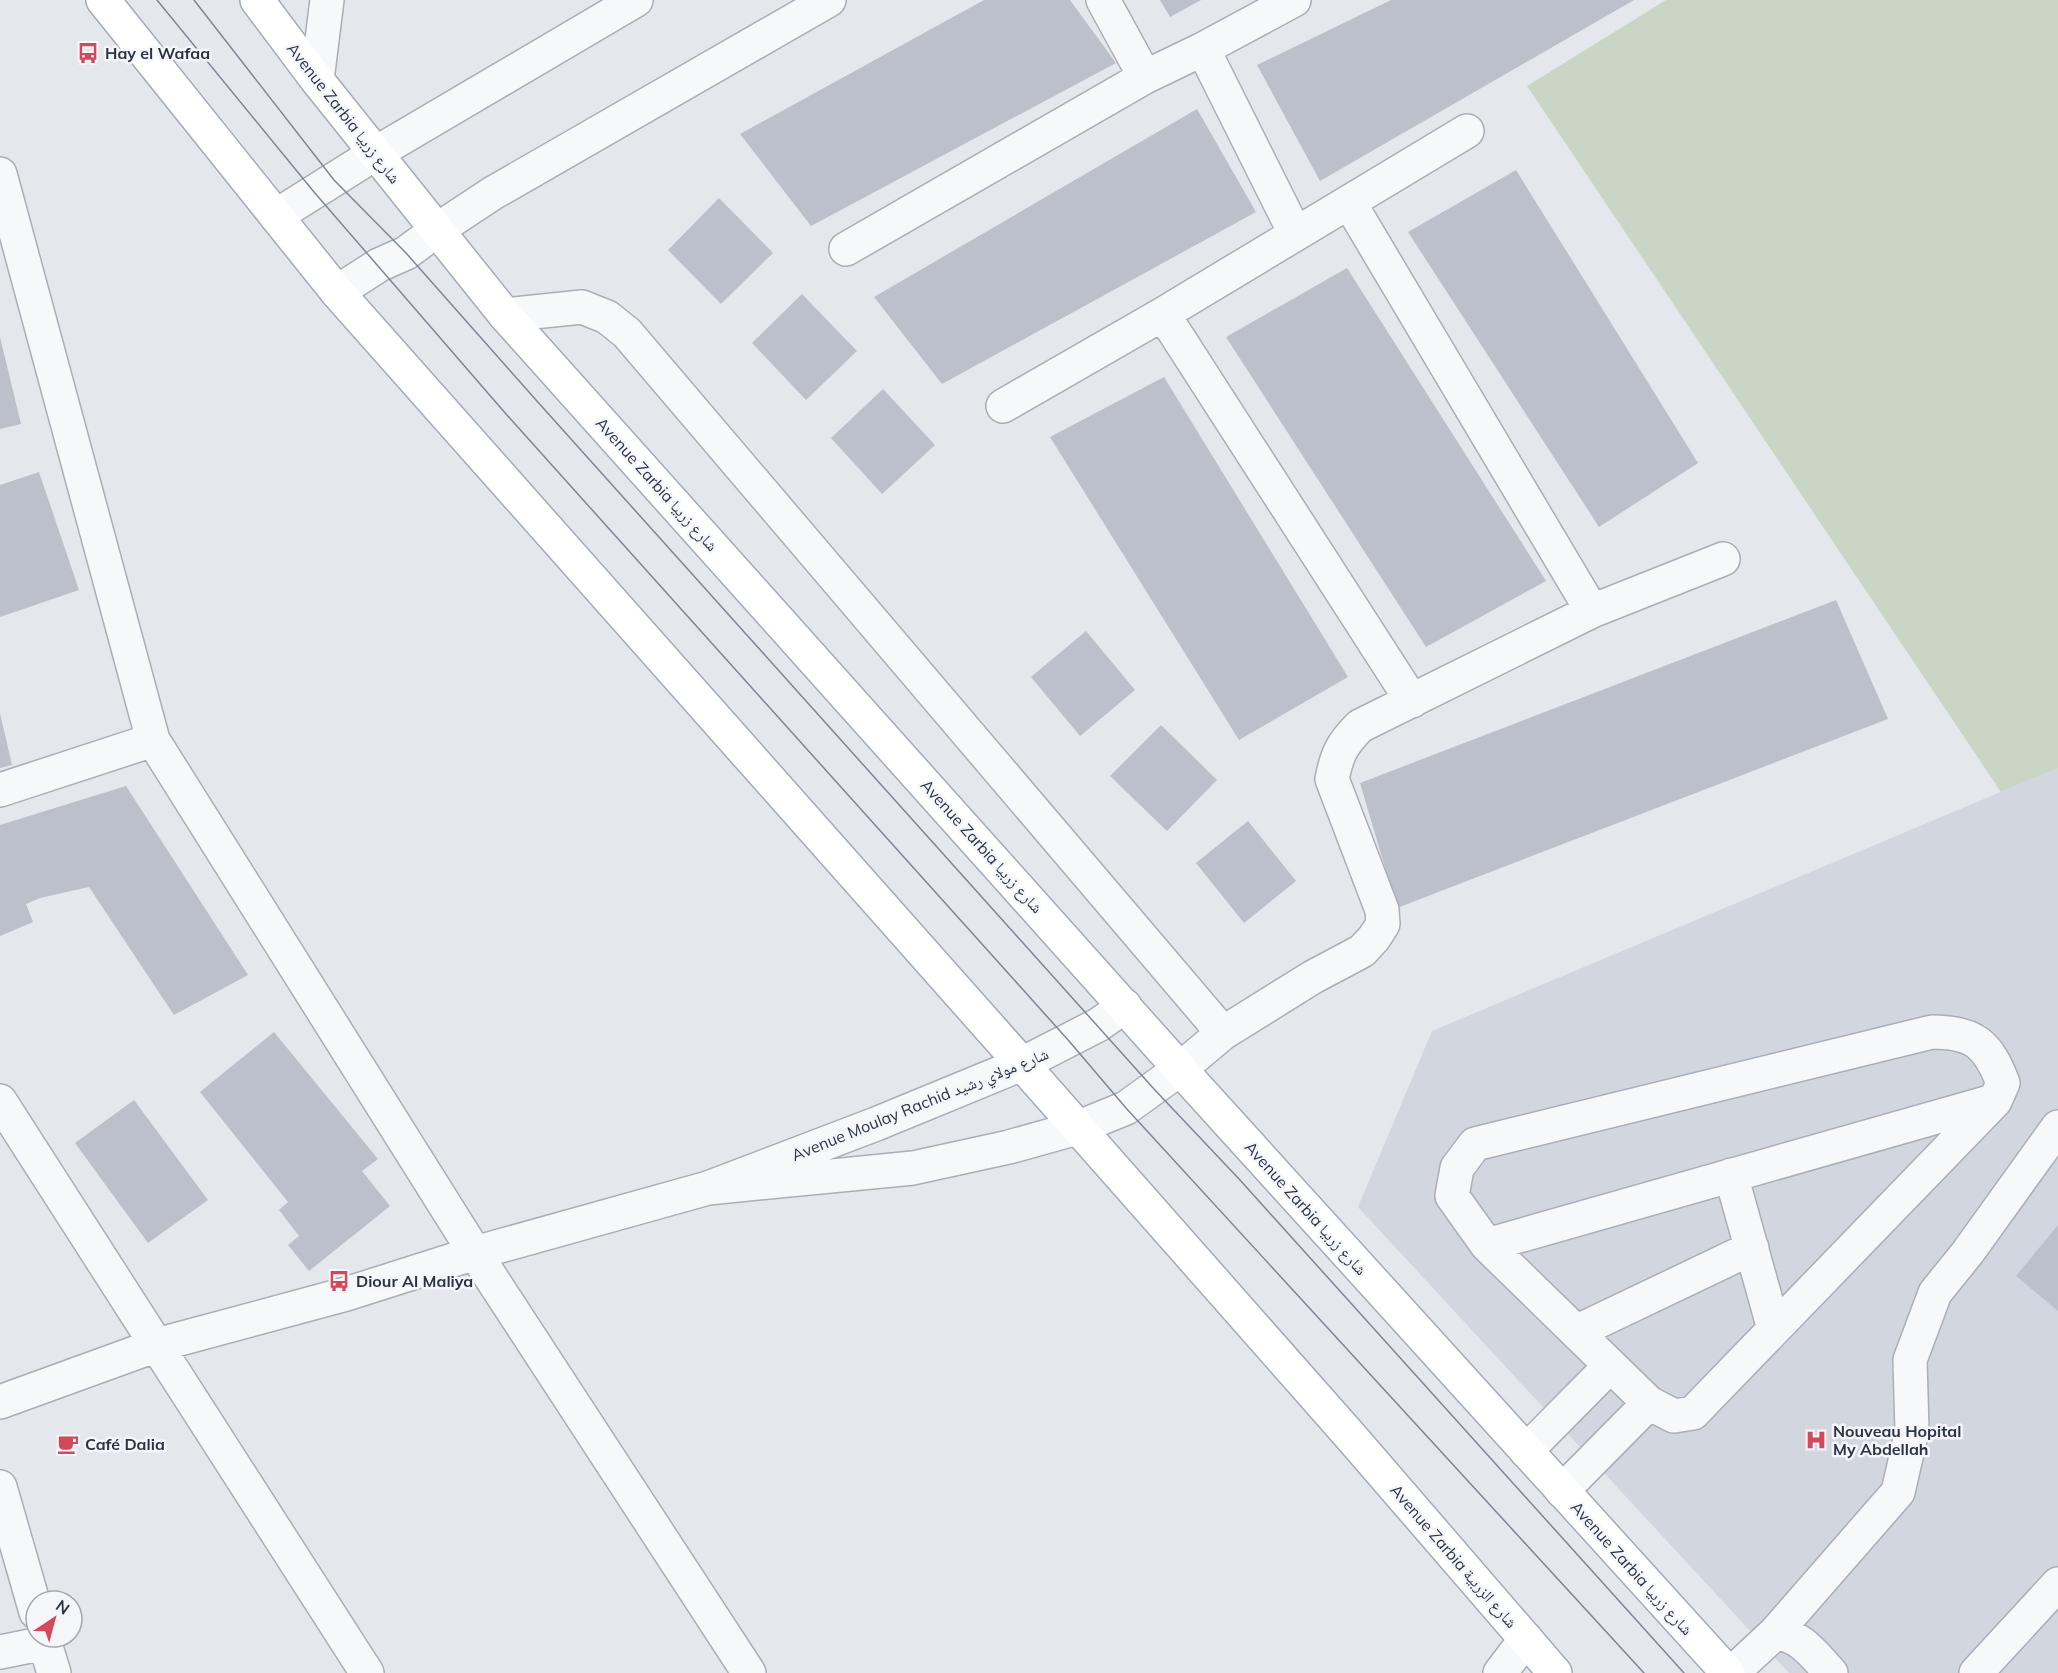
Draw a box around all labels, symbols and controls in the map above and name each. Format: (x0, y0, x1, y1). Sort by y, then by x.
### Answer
street label: Avenue Zarbia شارع زربيا (282, 39, 405, 188)
bus stop icon: Hay el Wafaa (76, 41, 100, 65)
place label: Hay el Wafaa (105, 43, 210, 63)
street label: Avenue Zarbia شارع زربيا (591, 413, 722, 556)
street label: Avenue Zarbia شارع زربيا (916, 775, 1047, 918)
street label: Avenue Moulay Rachid شارع مولاي رشيد (789, 1043, 1053, 1168)
street label: Avenue Zarbia شارع زربيا (1240, 1137, 1371, 1280)
bus stop icon: Diour Al Maliya (327, 1269, 351, 1293)
place label: Diour Al Maliya (356, 1271, 473, 1291)
place label: Nouveau Hopital My Abdellah (1833, 1421, 1961, 1459)
hospital icon: Nouveau Hopital My Abdellah (1804, 1428, 1828, 1452)
cafe icon: Café Dalia (56, 1432, 80, 1456)
place label: Café Dalia (85, 1434, 165, 1454)
street label: Avenue Zarbia شارع الزربية (1385, 1480, 1522, 1633)
street label: Avenue Zarbia شارع زربيا (1566, 1497, 1697, 1640)
north arrow (24, 1589, 84, 1649)
text: N (52, 1595, 74, 1619)

